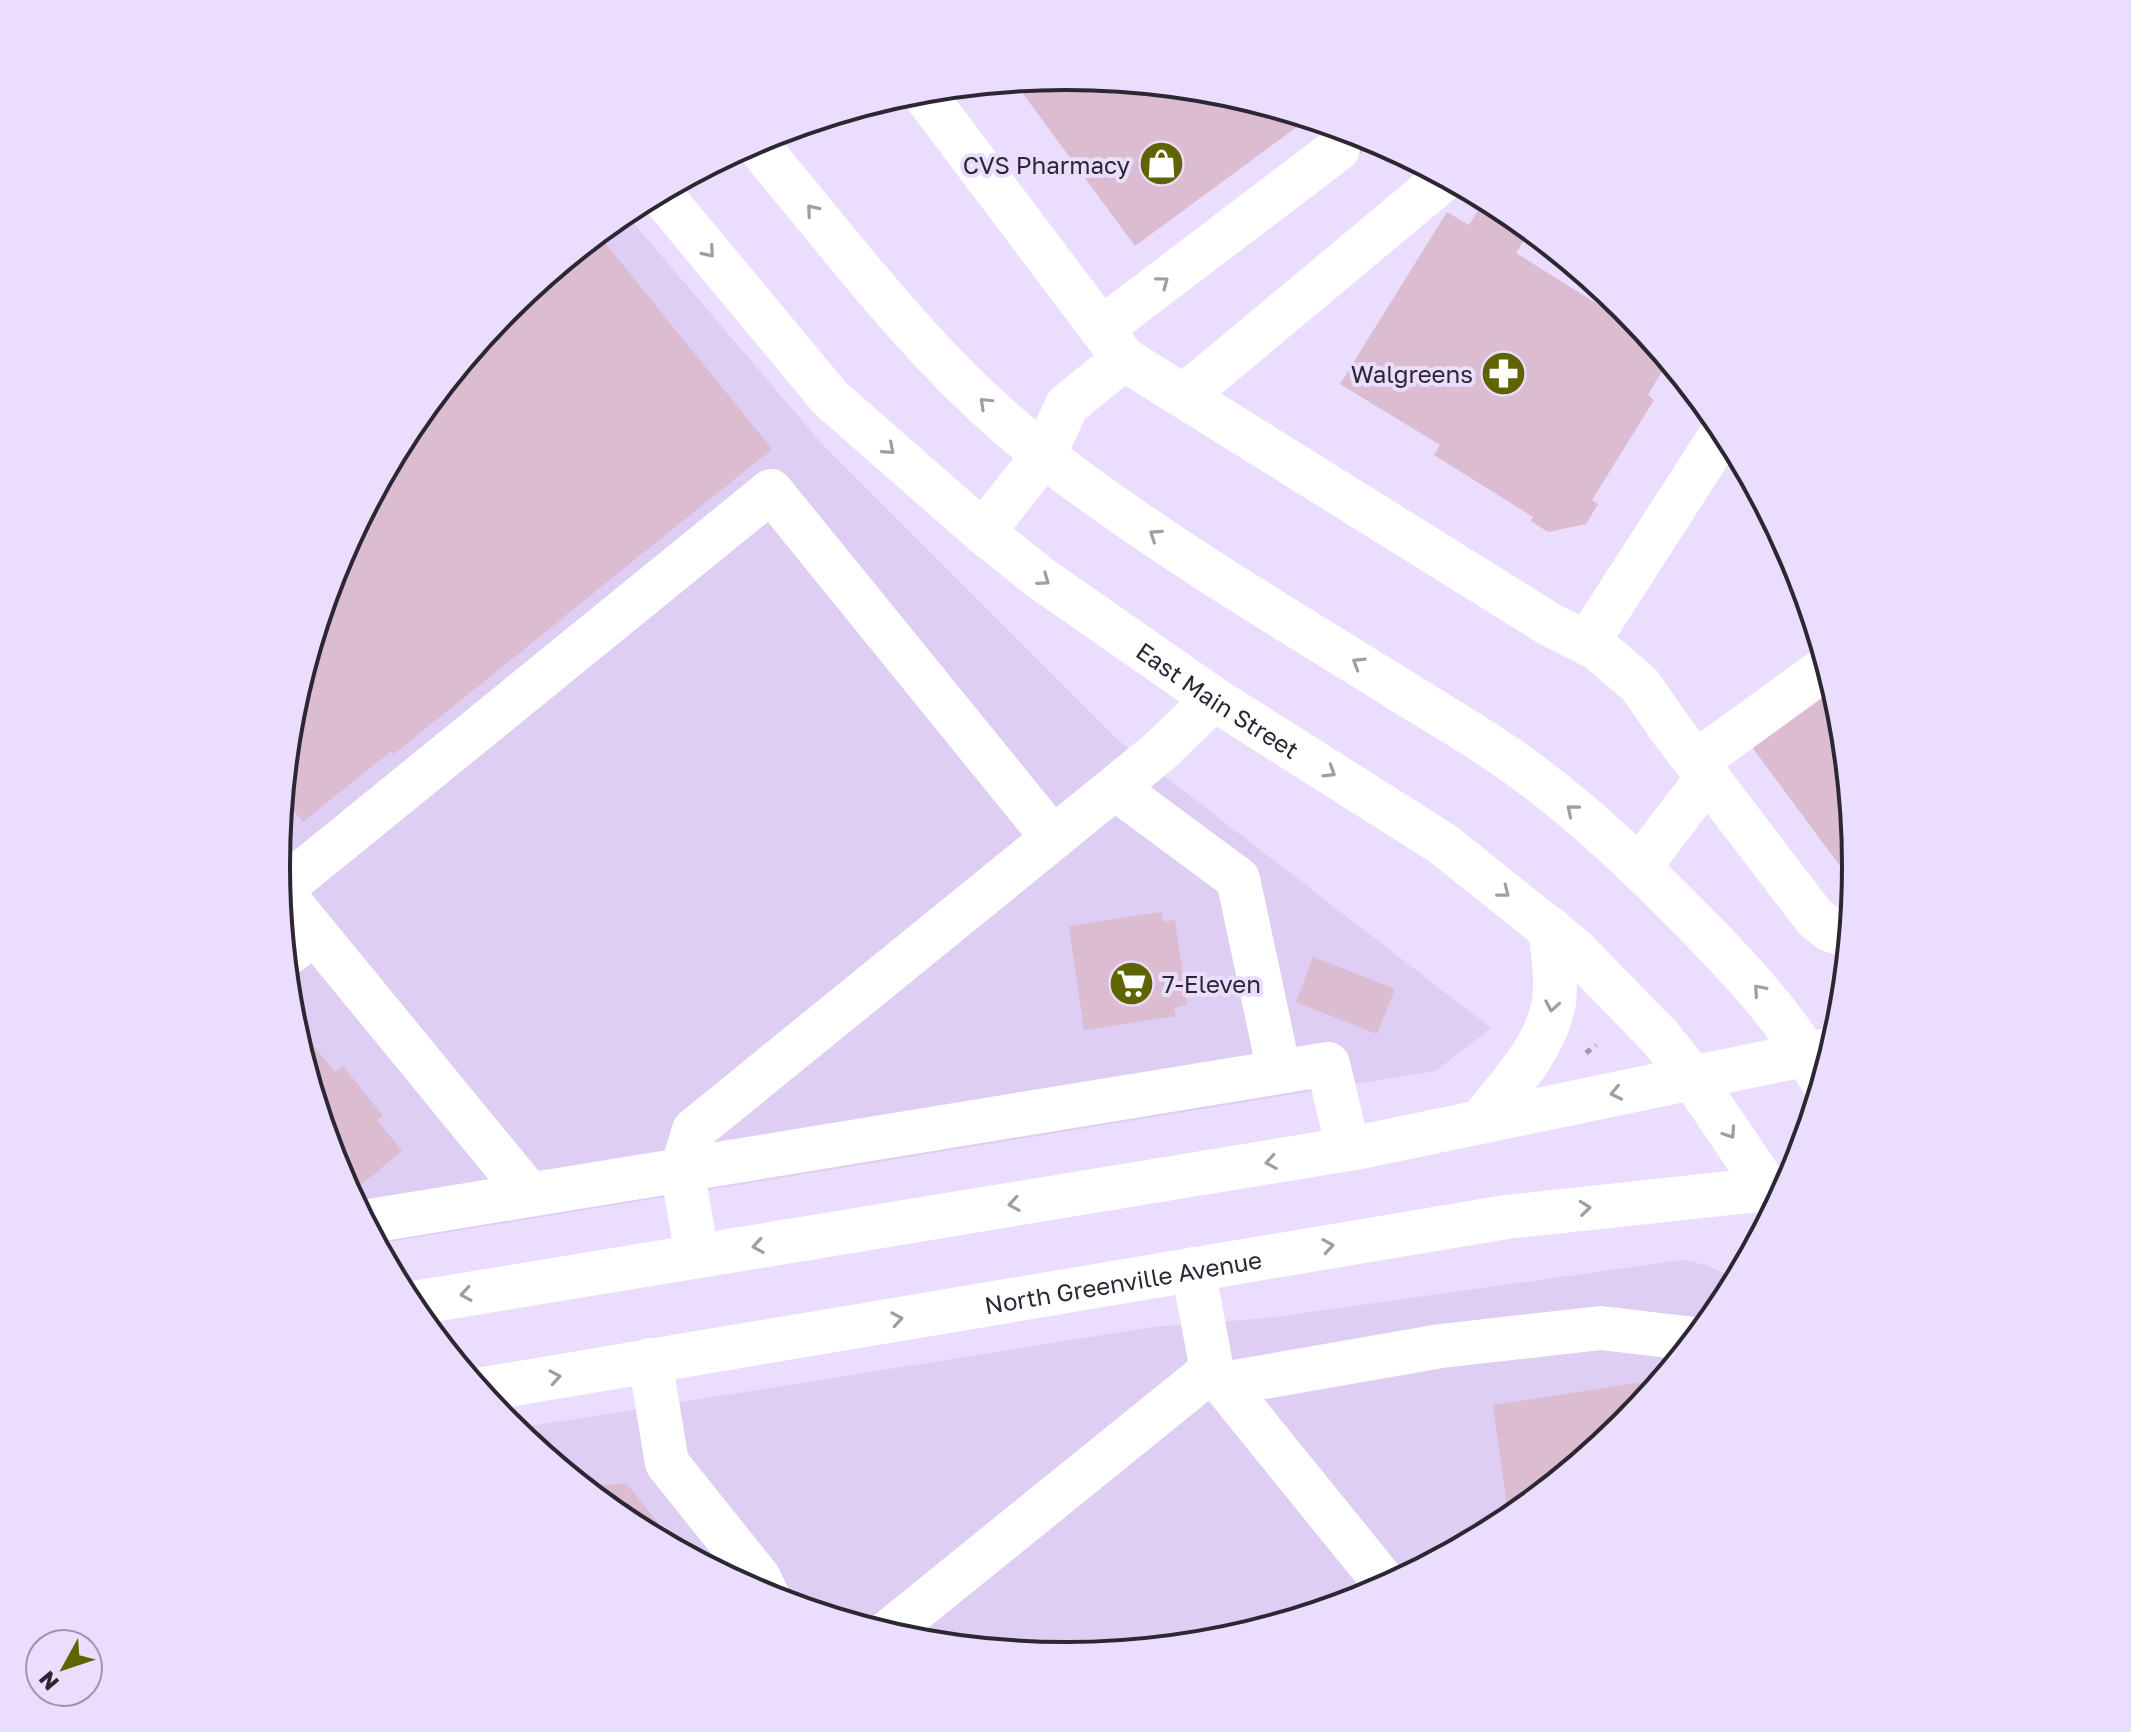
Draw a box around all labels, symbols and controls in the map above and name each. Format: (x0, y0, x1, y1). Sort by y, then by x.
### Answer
shop icon: CVS Pharmacy (1137, 140, 1185, 188)
place label: CVS Pharmacy (963, 150, 1130, 179)
one-way arrow (807, 205, 822, 219)
one-way arrow (699, 243, 714, 257)
one-way arrow (1154, 277, 1169, 291)
pharmacy icon: Walgreens (1480, 349, 1528, 397)
place label: Walgreens (1351, 359, 1473, 388)
one-way arrow (980, 398, 994, 413)
one-way arrow (879, 440, 894, 454)
one-way arrow (1150, 530, 1164, 545)
one-way arrow (1036, 570, 1050, 585)
street label: East Main Street (1131, 635, 1305, 764)
one-way arrow (1352, 658, 1367, 673)
one-way arrow (1321, 762, 1335, 777)
one-way arrow (1567, 805, 1581, 820)
one-way arrow (1495, 883, 1510, 897)
supermarket icon: 7-Eleven (1107, 959, 1155, 1007)
place label: 7-Eleven (1162, 969, 1261, 998)
one-way arrow (1754, 985, 1769, 1000)
one-way arrow (1544, 999, 1561, 1012)
one-way arrow (1609, 1084, 1623, 1101)
one-way arrow (1720, 1125, 1735, 1139)
one-way arrow (1264, 1152, 1278, 1169)
one-way arrow (1008, 1194, 1021, 1211)
one-way arrow (1579, 1200, 1592, 1217)
one-way arrow (751, 1236, 765, 1253)
one-way arrow (1321, 1239, 1335, 1256)
street label: North Greenville Avenue (982, 1244, 1264, 1319)
one-way arrow (459, 1284, 473, 1301)
one-way arrow (890, 1311, 904, 1328)
one-way arrow (548, 1369, 562, 1386)
north arrow (24, 1628, 104, 1708)
text: N (33, 1666, 64, 1696)

